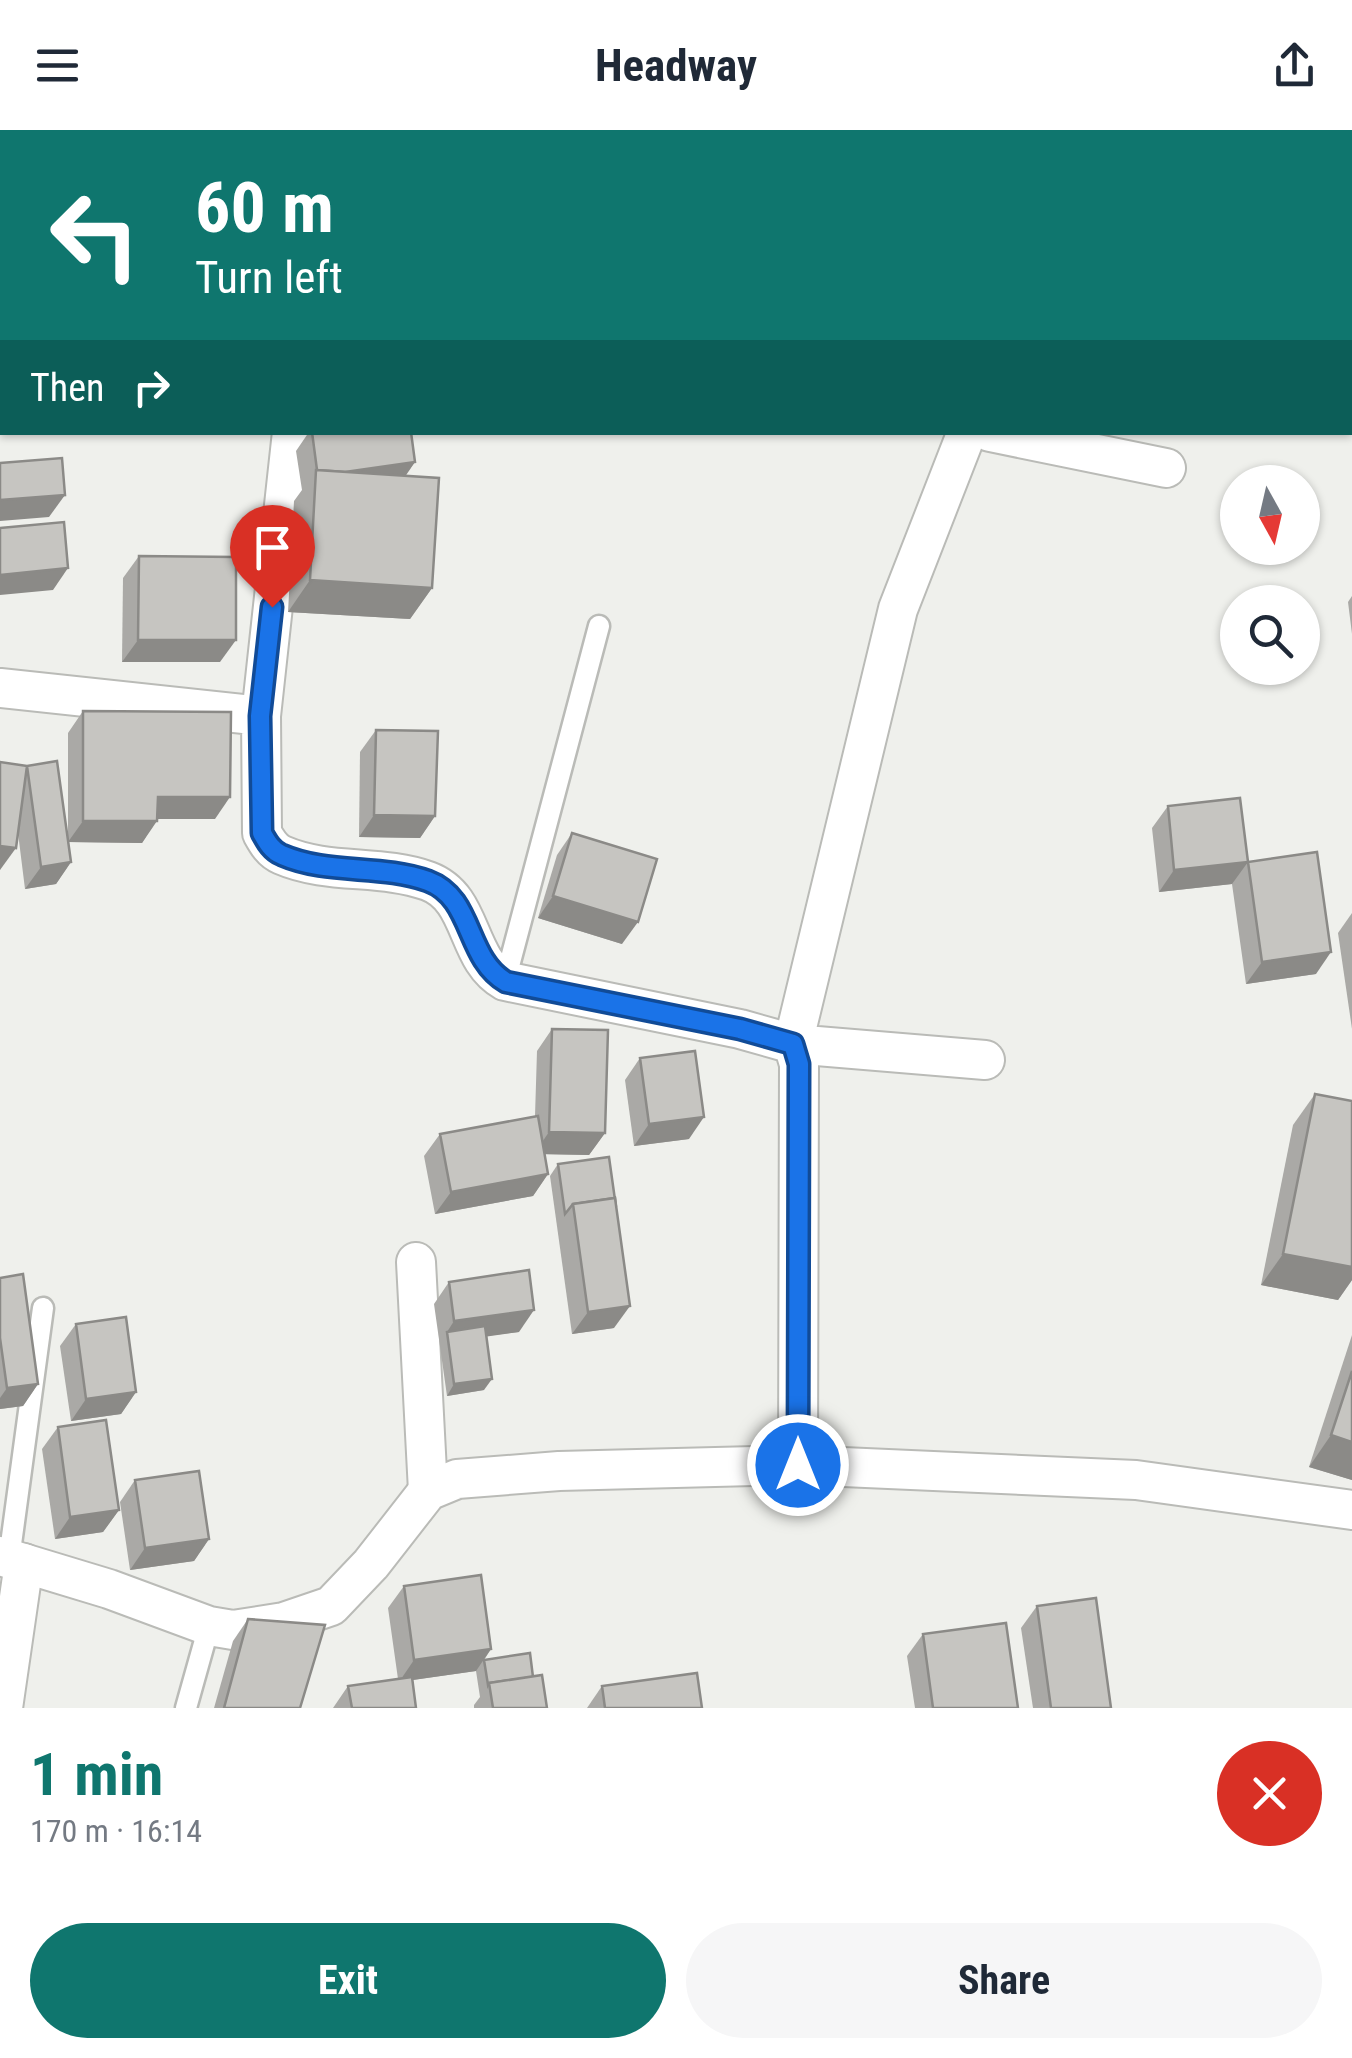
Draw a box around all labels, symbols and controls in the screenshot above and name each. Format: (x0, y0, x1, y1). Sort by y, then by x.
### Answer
icon: menu (30, 38, 85, 93)
icon: share (1267, 38, 1322, 93)
text: Headway (595, 39, 757, 92)
text: 60 m (195, 167, 334, 249)
icon: left (30, 170, 160, 300)
text: Turn left (195, 251, 343, 304)
icon: right (124, 360, 179, 415)
text: Then (30, 366, 104, 410)
north arrow (1220, 465, 1320, 565)
map controls (1220, 465, 1320, 685)
pin (230, 505, 315, 608)
icon: arrive (245, 520, 300, 575)
button: search (1220, 585, 1320, 685)
position arrow (746, 1413, 850, 1517)
text: 1 min (30, 1739, 163, 1810)
button: close (1217, 1741, 1322, 1846)
text: 170 m · 16:14 (30, 1812, 202, 1850)
button: Exit (30, 1923, 666, 2038)
button: Share (686, 1923, 1322, 2038)

